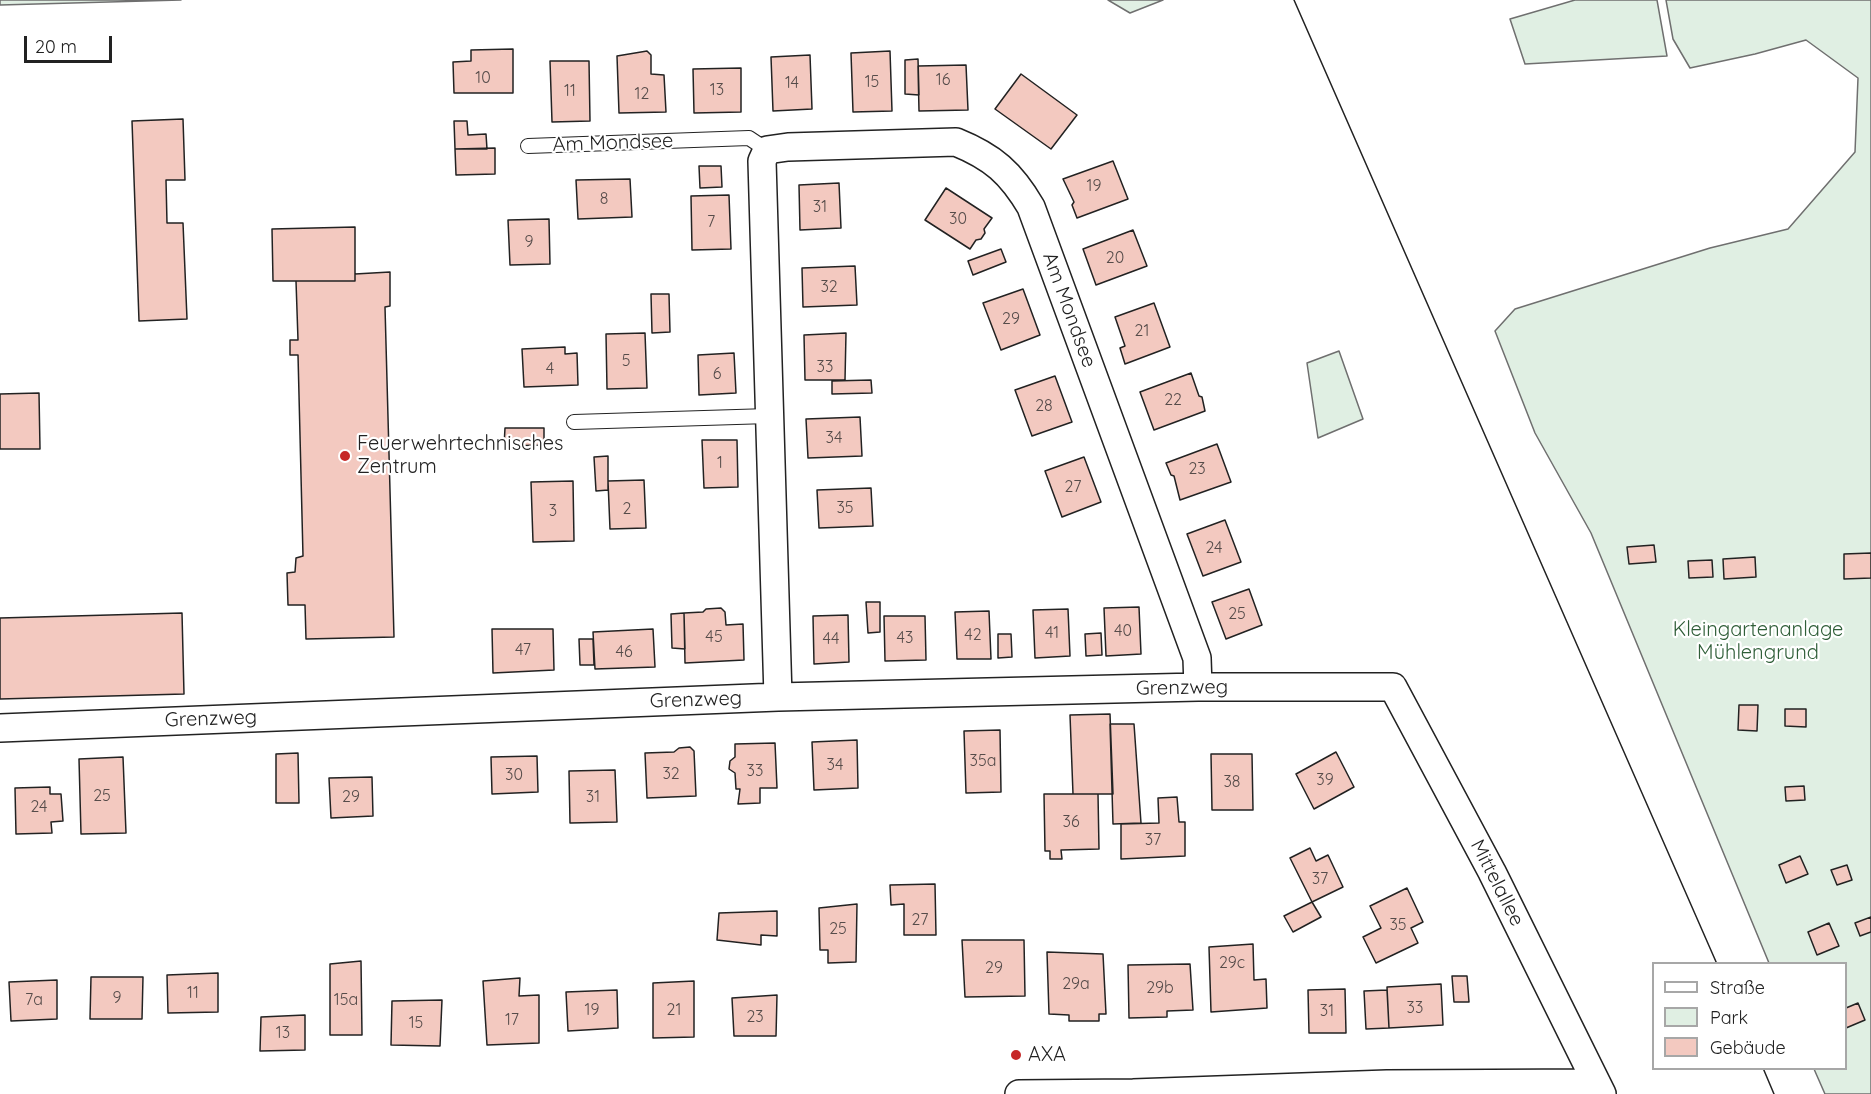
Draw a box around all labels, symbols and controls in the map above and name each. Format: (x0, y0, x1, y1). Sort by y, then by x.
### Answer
scale bar (27, 24, 116, 62)
text: 20 m (35, 35, 77, 58)
house number: 10 (475, 68, 491, 88)
house number: 16 (936, 70, 950, 90)
house number: 15 (865, 72, 879, 92)
house number: 14 (785, 73, 799, 93)
house number: 13 (710, 80, 724, 100)
house number: 11 (564, 81, 576, 101)
house number: 12 (635, 84, 649, 104)
street label: Am Mondsee (552, 129, 674, 157)
house number: 19 (1087, 176, 1101, 196)
house number: 8 (600, 189, 608, 209)
house number: 31 (813, 197, 827, 217)
house number: 30 (949, 209, 967, 229)
house number: 7 (707, 212, 715, 232)
house number: 9 (525, 232, 533, 252)
house number: 20 (1106, 248, 1124, 268)
street label: Am Mondsee (1037, 249, 1101, 371)
house number: 32 (820, 277, 838, 297)
house number: 29 (1002, 309, 1020, 329)
house number: 21 (1135, 321, 1149, 341)
house number: 5 (622, 351, 630, 371)
house number: 33 (817, 357, 833, 377)
house number: 4 (546, 359, 554, 379)
house number: 6 (713, 364, 721, 384)
house number: 22 (1164, 390, 1182, 410)
house number: 28 (1035, 396, 1053, 416)
house number: 34 (826, 428, 842, 448)
place label: Feuerwehrtechnisches Zentrum (357, 432, 563, 479)
marker: Feuerwehrtechnisches Zentrum (338, 449, 352, 463)
house number: 1 (717, 453, 723, 473)
house number: 23 (1188, 459, 1206, 479)
house number: 27 (1065, 477, 1081, 497)
house number: 35 (836, 498, 854, 518)
house number: 2 (623, 499, 631, 519)
house number: 3 (549, 501, 557, 521)
house number: 24 (1205, 538, 1223, 558)
house number: 25 (1228, 604, 1246, 624)
park label: Kleingartenanlage Mühlengrund (1673, 618, 1843, 665)
house number: 40 (1114, 621, 1132, 641)
house number: 41 (1045, 623, 1059, 643)
house number: 42 (964, 625, 982, 645)
house number: 45 (705, 627, 723, 647)
house number: 43 (897, 628, 913, 648)
house number: 44 (823, 629, 839, 649)
house number: 47 (515, 640, 531, 660)
house number: 46 (615, 642, 633, 662)
street label: Grenzweg (1136, 675, 1228, 701)
street label: Grenzweg (649, 686, 743, 714)
street label: Grenzweg (164, 705, 258, 733)
house number: 35a (970, 751, 996, 771)
house number: 34 (827, 755, 843, 775)
house number: 33 (747, 761, 763, 781)
house number: 32 (662, 764, 680, 784)
house number: 30 (505, 765, 523, 785)
house number: 39 (1316, 770, 1334, 790)
house number: 38 (1223, 772, 1241, 792)
house number: 25 (93, 786, 111, 806)
house number: 29 (342, 787, 360, 807)
house number: 31 (586, 787, 600, 807)
house number: 24 (30, 797, 48, 817)
house number: 36 (1063, 812, 1079, 832)
house number: 37 (1145, 830, 1161, 850)
street label: Mittelallee (1465, 836, 1529, 930)
house number: 37 (1312, 869, 1328, 889)
house number: 27 (912, 910, 928, 930)
house number: 35 (1389, 915, 1407, 935)
house number: 25 (829, 919, 847, 939)
house number: 29c (1219, 953, 1245, 973)
house number: 29 (985, 958, 1003, 978)
legend (1652, 962, 1847, 1070)
house number: 29a (1062, 974, 1090, 994)
text: Straße (1710, 976, 1765, 999)
house number: 29b (1146, 978, 1174, 998)
house number: 11 (187, 983, 199, 1003)
house number: 9 (113, 988, 121, 1008)
house number: 7a (25, 990, 43, 1010)
house number: 15a (334, 990, 358, 1010)
house number: 33 (1407, 998, 1423, 1018)
house number: 19 (585, 1000, 599, 1020)
house number: 21 (667, 1000, 681, 1020)
house number: 31 (1320, 1001, 1334, 1021)
text: Park (1710, 1006, 1748, 1029)
house number: 23 (746, 1007, 764, 1027)
house number: 17 (505, 1010, 519, 1030)
house number: 15 (409, 1013, 423, 1033)
house number: 13 (276, 1023, 290, 1043)
text: Gebäude (1710, 1036, 1786, 1059)
place label: AXA (1028, 1043, 1066, 1067)
marker: AXA (1009, 1048, 1023, 1062)

